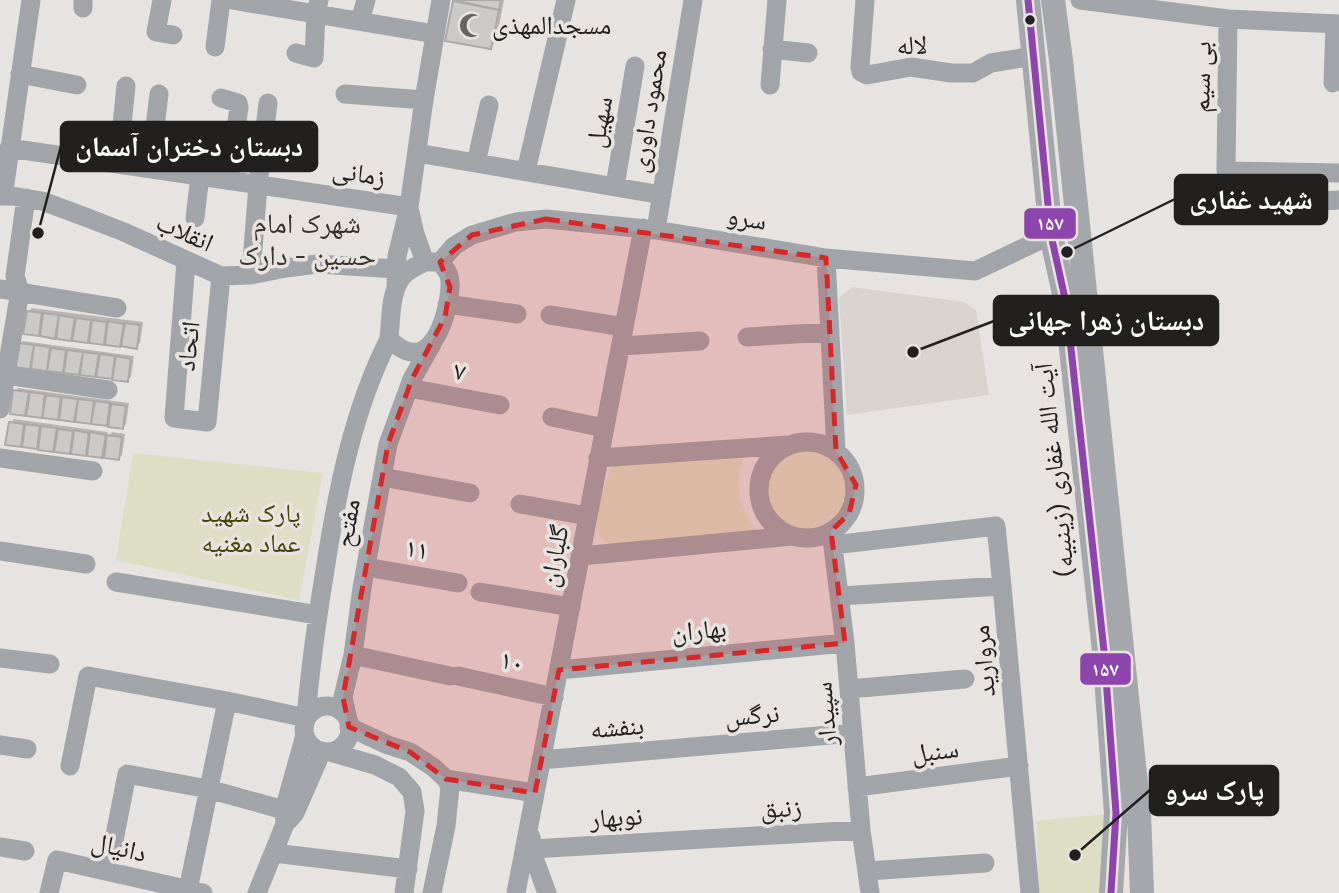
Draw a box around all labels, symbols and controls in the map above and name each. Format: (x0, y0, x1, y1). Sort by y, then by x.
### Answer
place label: مسجدالمهذی (492, 9, 611, 41)
mosque icon: مسجدالمهذی (458, 11, 486, 39)
unlabelled marker (1023, 13, 1037, 27)
street label: لاله (896, 29, 928, 61)
street label: بی سیم (1184, 41, 1219, 113)
street label: محمود داوری (622, 47, 674, 175)
street label: سهیل (579, 94, 619, 150)
callout: دبستان دختران آسمان (61, 122, 317, 171)
text: دبستان دختران آسمان (75, 129, 303, 163)
street label: زمانی (330, 153, 388, 193)
callout: شهید غفاری (1175, 175, 1327, 224)
text: شهید غفاری (1189, 182, 1313, 216)
street label: سرو (725, 199, 769, 237)
street label: انقلاب (151, 205, 219, 259)
district label: شهرک امام حسین - دارک (238, 206, 376, 273)
line badge: ۱۵۷ (1023, 207, 1077, 240)
text: ۱۵۷ (1036, 212, 1065, 235)
callout: دبستان زهرا جهانی (994, 296, 1218, 345)
text: دبستان زهرا جهانی (1008, 303, 1204, 338)
street label: اتحاد (169, 320, 207, 372)
street label: ۷ (451, 354, 469, 388)
street label: آیت الله غفاری (زینبیه) (1027, 360, 1081, 579)
street label: مفتح (327, 496, 368, 550)
park label: پارک شهید عماد مغنیه (201, 497, 301, 559)
street label: گلباران (532, 522, 576, 590)
street label: ۱۱ (403, 531, 431, 567)
street label: بهاران (670, 612, 728, 648)
street label: مروارید (964, 624, 1002, 698)
street label: ۱۰ (497, 643, 527, 679)
line badge: ۱۵۷ (1079, 652, 1132, 686)
text: ۱۵۷ (1091, 658, 1120, 681)
street label: سپیدار (806, 681, 844, 748)
street label: نرگس (723, 697, 781, 733)
street label: بنفشه (589, 709, 645, 745)
street label: سنبل (909, 732, 961, 770)
callout: پارک سرو (1150, 766, 1278, 815)
text: پارک سرو (1164, 773, 1264, 807)
street label: زنبق (759, 791, 803, 825)
street label: نوبهار (587, 799, 644, 835)
street label: دانیال (88, 825, 150, 869)

